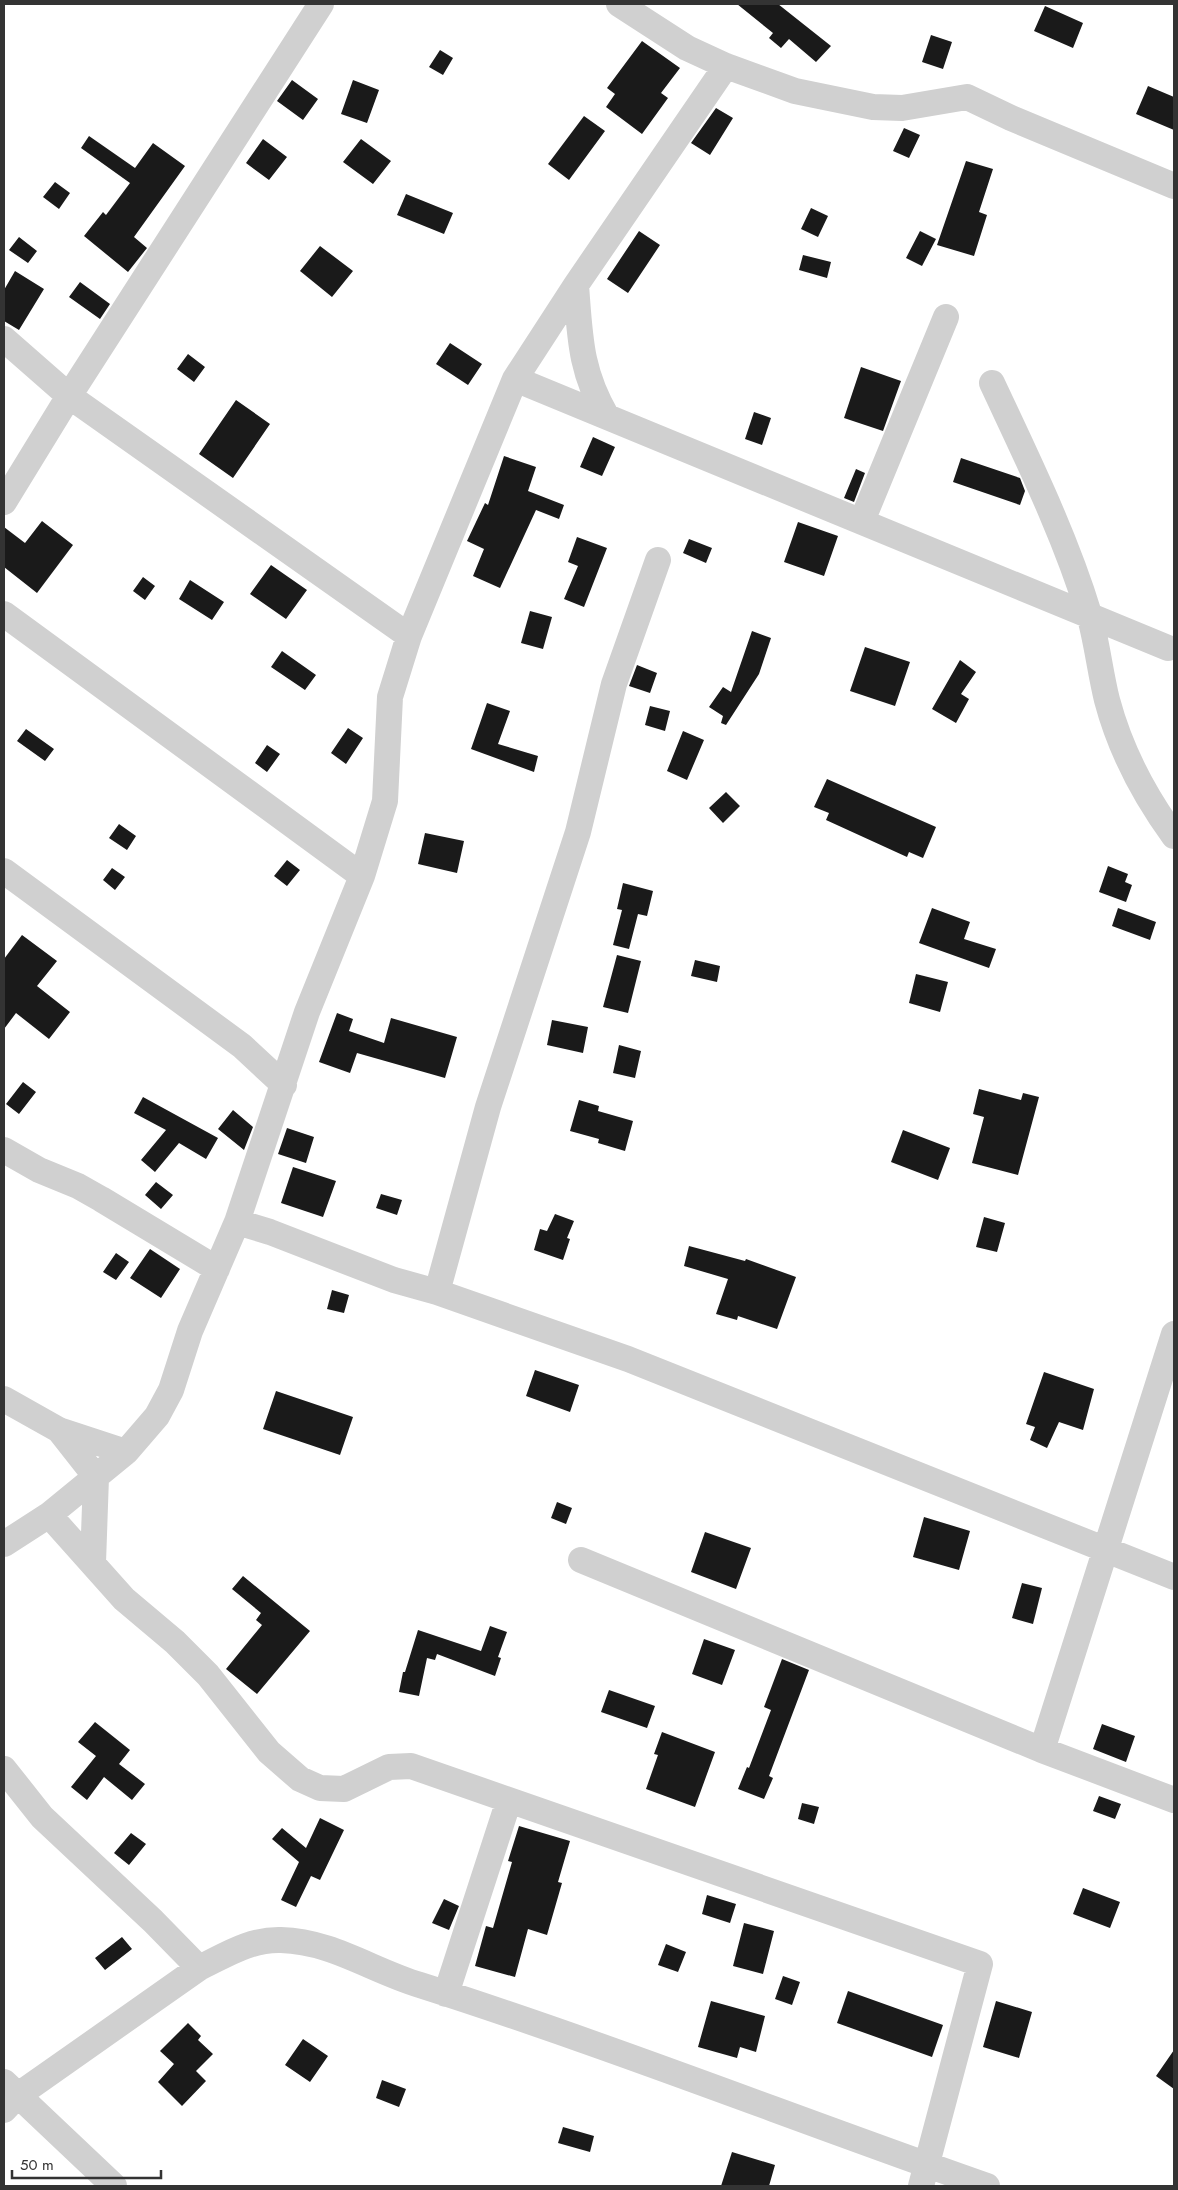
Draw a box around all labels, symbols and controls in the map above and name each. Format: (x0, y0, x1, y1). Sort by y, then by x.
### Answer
scale bar (12, 2148, 161, 2180)
text: 50 m (20, 2154, 54, 2176)

